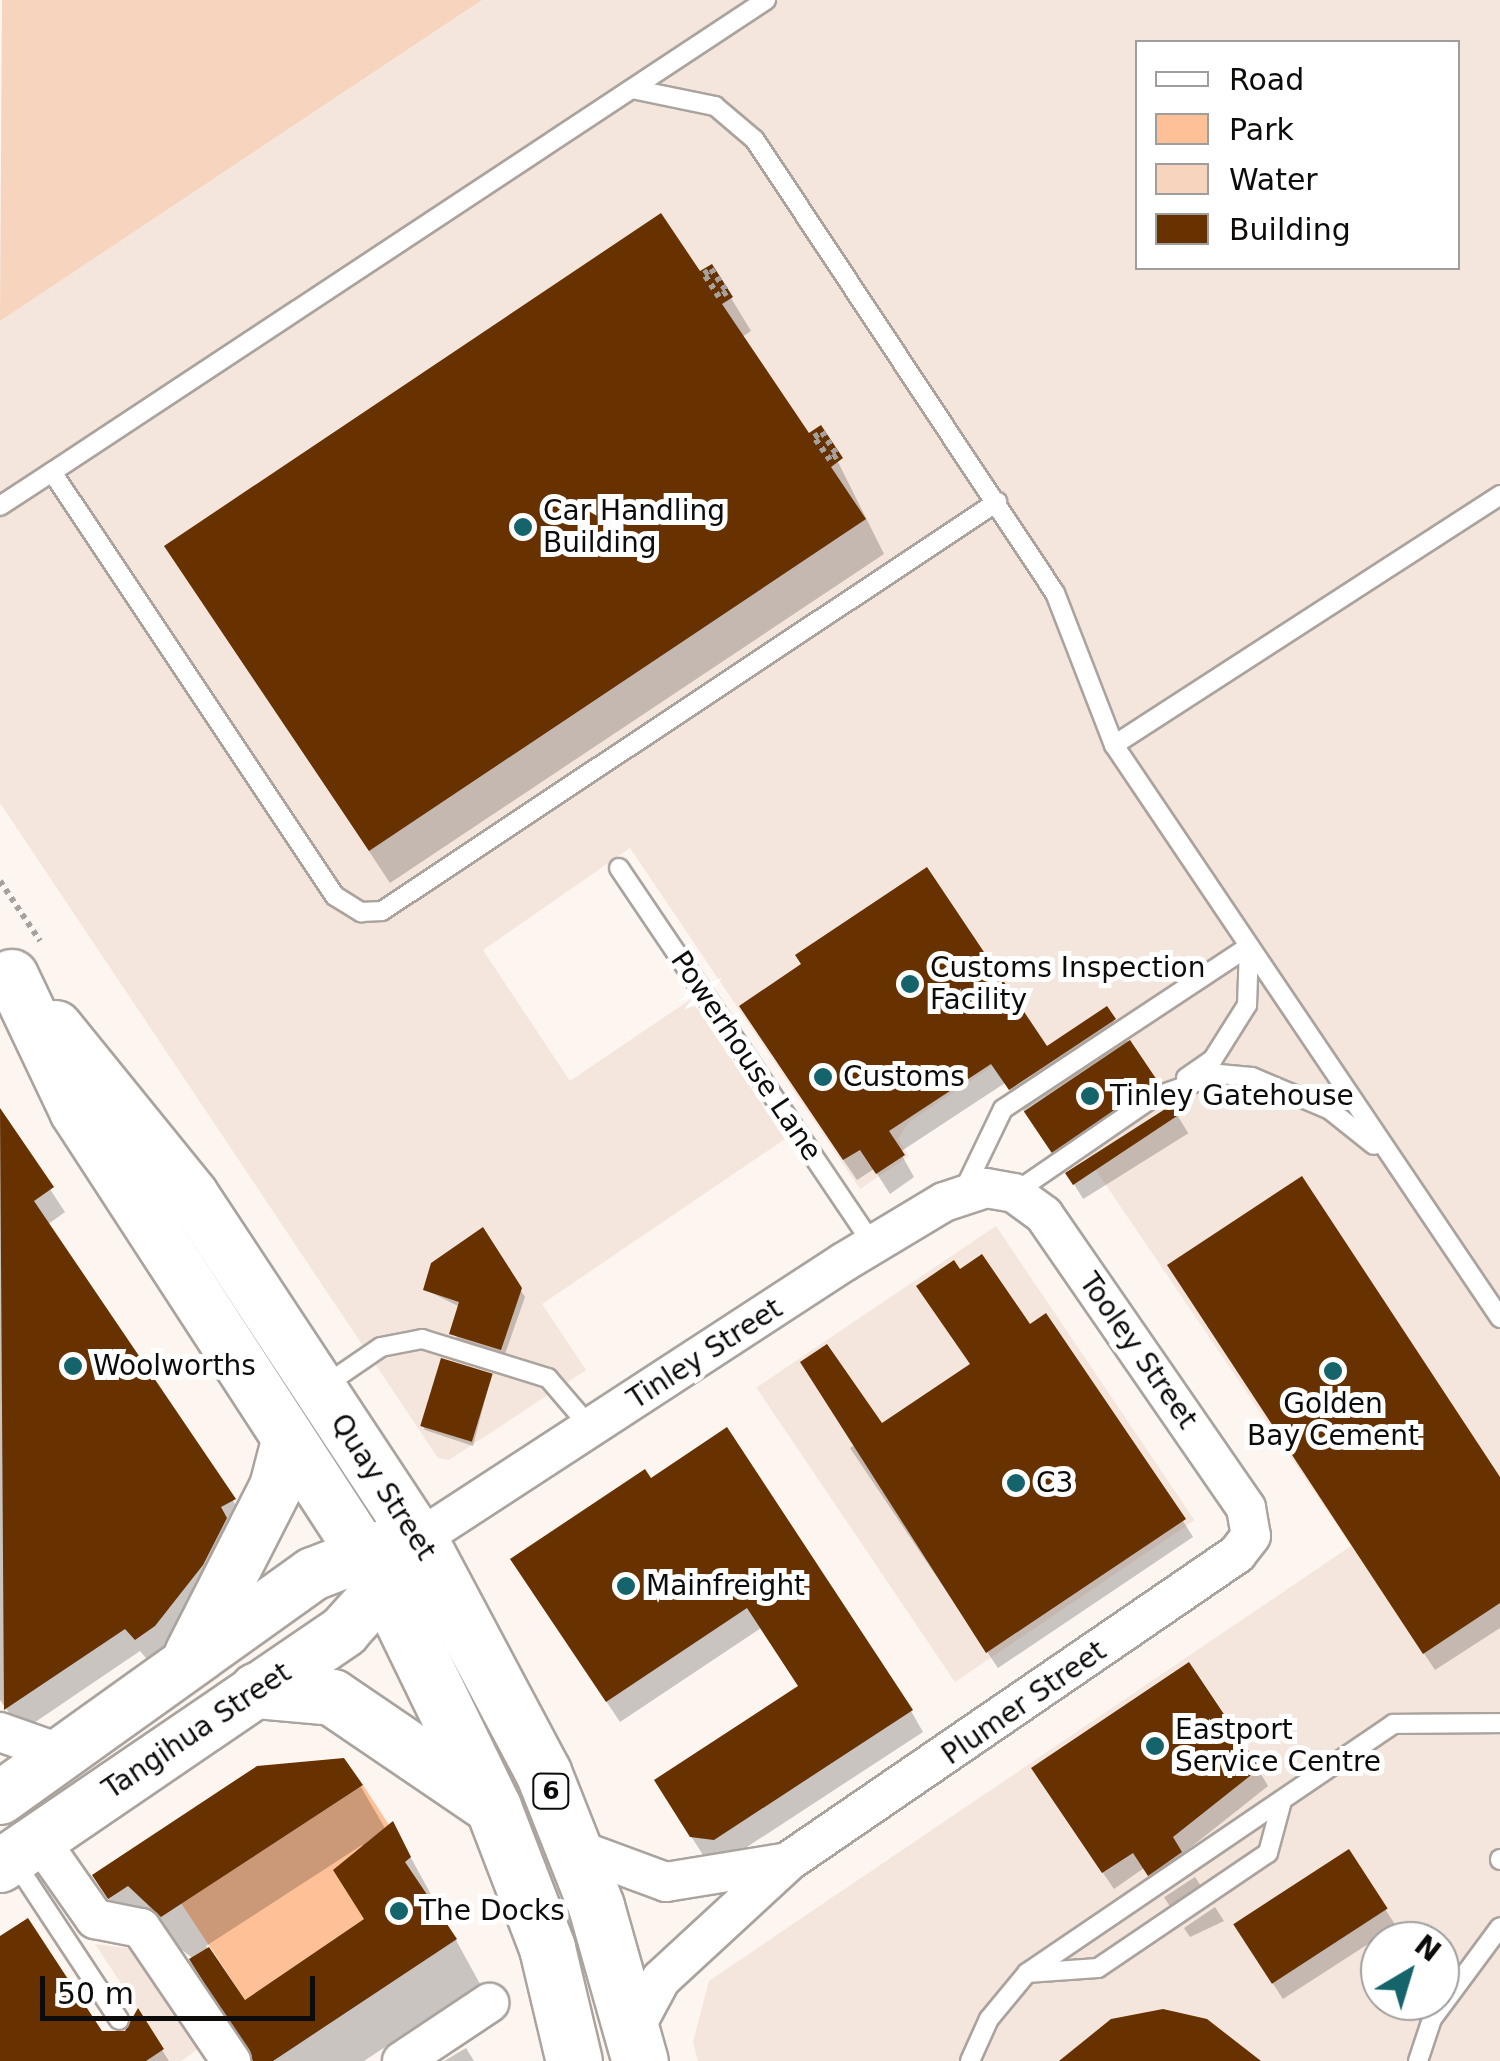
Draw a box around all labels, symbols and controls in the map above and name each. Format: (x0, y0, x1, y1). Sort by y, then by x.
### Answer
legend (1135, 40, 1460, 270)
text: Road (1229, 62, 1304, 97)
text: Park (1229, 112, 1294, 147)
text: Water (1229, 162, 1318, 197)
text: Building (1229, 212, 1351, 247)
place label: Car Handling Building (543, 494, 725, 560)
marker: Car Handling Building (512, 516, 534, 538)
street label: Powerhouse Lane (664, 945, 828, 1167)
place label: Customs Inspection Facility (930, 951, 1205, 1017)
marker: Customs Inspection Facility (899, 973, 921, 995)
place label: Customs (843, 1060, 965, 1094)
marker: Customs (812, 1066, 834, 1088)
place label: Tinley Gatehouse (1110, 1079, 1354, 1113)
marker: Tinley Gatehouse (1079, 1085, 1101, 1107)
street label: Tooley Street (1072, 1267, 1204, 1435)
street label: Tinley Street (621, 1292, 789, 1416)
place label: Woolworths (93, 1349, 256, 1383)
marker: Woolworths (62, 1355, 84, 1377)
marker: Golden Bay Cement (1322, 1360, 1344, 1382)
place label: Golden Bay Cement (1247, 1387, 1419, 1453)
street label: Quay Street (323, 1408, 443, 1566)
place label: C3 (1036, 1466, 1073, 1500)
marker: C3 (1005, 1472, 1027, 1494)
place label: Mainfreight (646, 1569, 805, 1603)
marker: Mainfreight (615, 1575, 637, 1597)
street label: Plumer Street (936, 1634, 1112, 1772)
street label: Tangihua Street (97, 1656, 297, 1806)
place label: Eastport Service Centre (1175, 1713, 1381, 1779)
marker: Eastport Service Centre (1144, 1735, 1166, 1757)
road number: 6 (531, 1771, 571, 1811)
place label: The Docks (419, 1894, 565, 1928)
marker: The Docks (388, 1900, 410, 1922)
north arrow (1360, 1921, 1460, 2021)
text: N (1408, 1928, 1447, 1969)
scale bar (45, 1956, 320, 2018)
text: 50 m (57, 1976, 134, 2011)

